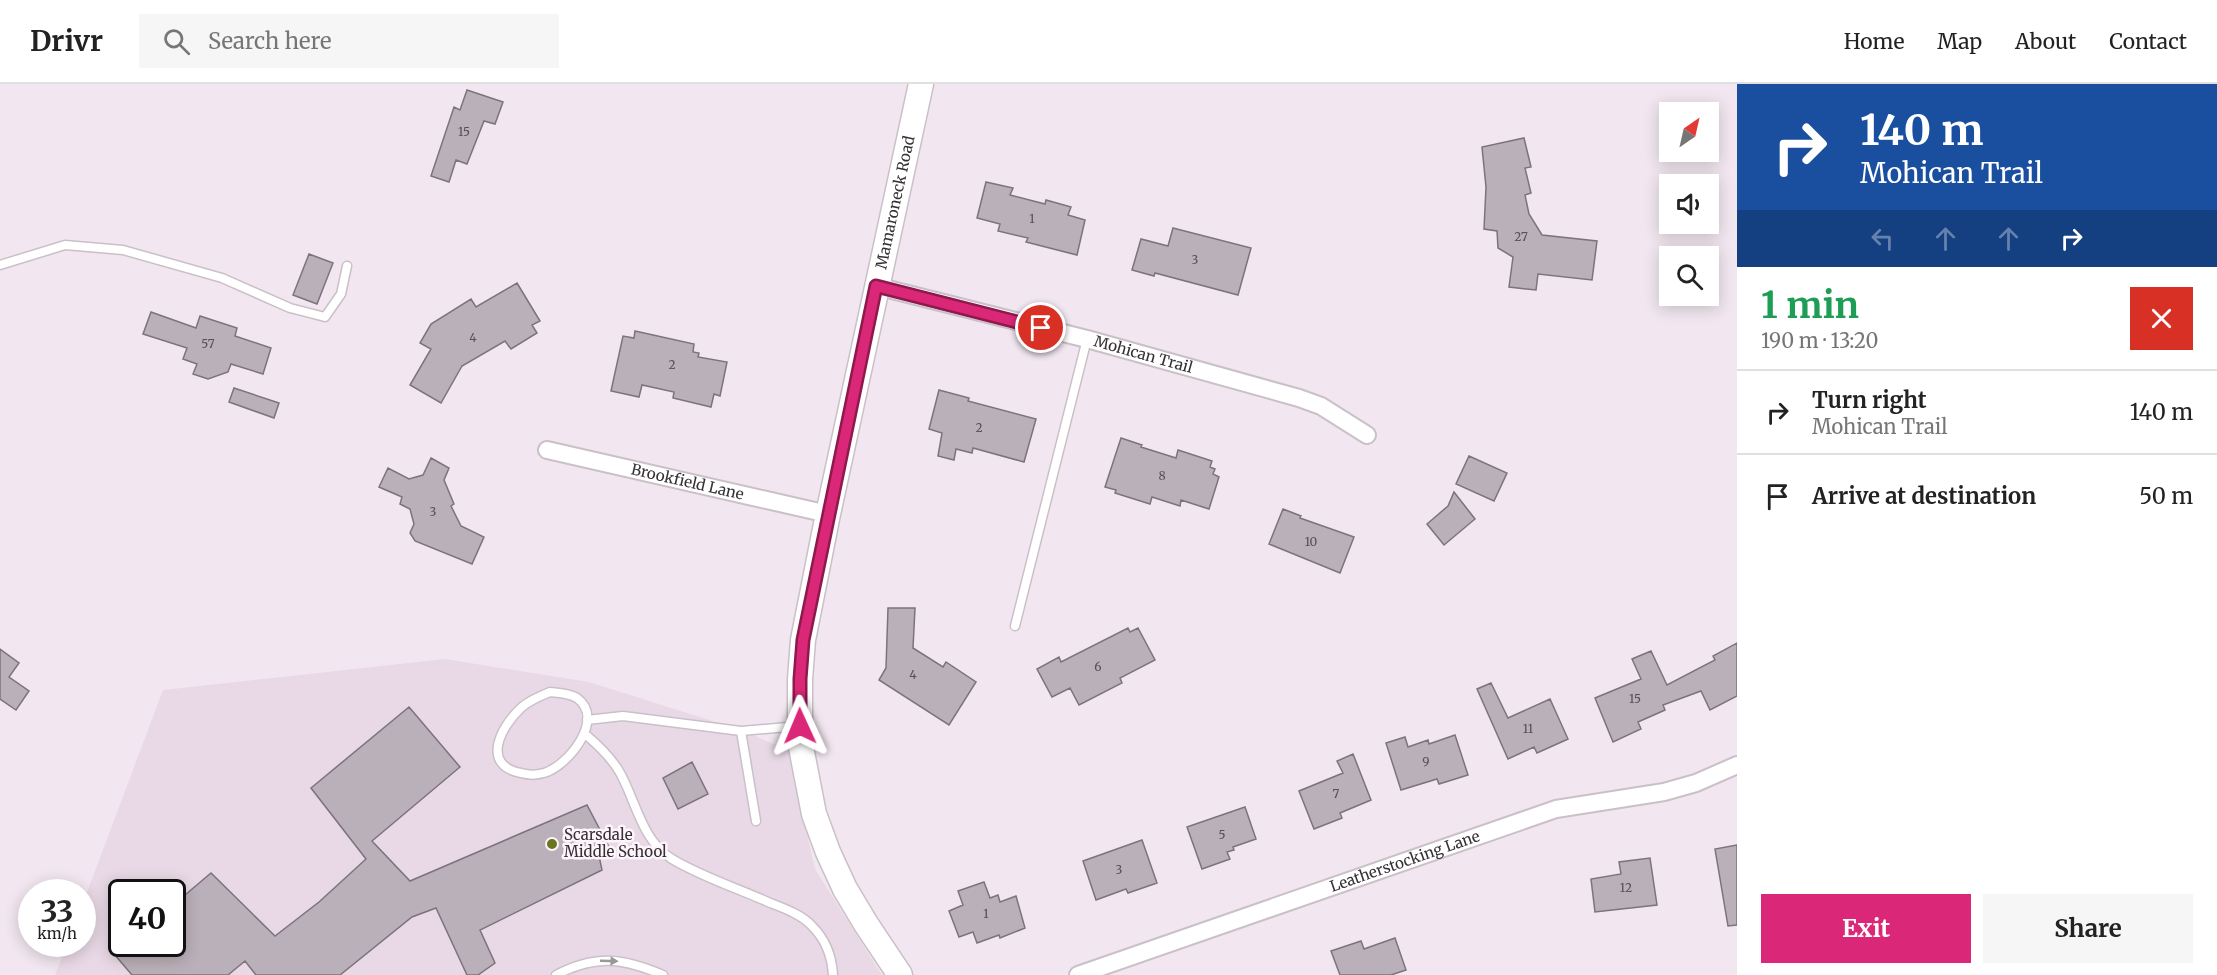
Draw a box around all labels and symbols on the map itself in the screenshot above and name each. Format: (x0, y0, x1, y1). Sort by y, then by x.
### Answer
north arrow (1659, 102, 1719, 162)
house number: 15 (458, 124, 470, 139)
street label: Mamaroneck Road (871, 134, 919, 271)
house number: 1 (1029, 211, 1035, 226)
house number: 27 (1514, 229, 1528, 244)
house number: 3 (1192, 252, 1199, 267)
pin (1015, 302, 1066, 353)
house number: 4 (469, 330, 477, 345)
street label: Mohican Trail (1092, 331, 1195, 377)
house number: 57 (201, 336, 215, 351)
house number: 2 (668, 357, 676, 372)
house number: 2 (975, 420, 983, 435)
street label: Brookfield Lane (629, 459, 746, 504)
house number: 8 (1158, 468, 1166, 483)
house number: 3 (430, 504, 437, 519)
house number: 10 (1305, 534, 1318, 549)
house number: 6 (1094, 659, 1102, 674)
house number: 4 (909, 667, 917, 682)
house number: 15 (1629, 691, 1641, 706)
position arrow (768, 694, 832, 758)
house number: 11 (1523, 721, 1534, 736)
house number: 9 (1422, 754, 1430, 769)
house number: 7 (1333, 786, 1340, 801)
place label: Scarsdale Middle School (564, 825, 667, 861)
street label: Leatherstocking Lane (1327, 826, 1482, 896)
house number: 5 (1218, 827, 1226, 842)
marker: Scarsdale Middle School (545, 837, 559, 851)
house number: 3 (1116, 862, 1123, 877)
speed limit sign: 40 (108, 879, 186, 957)
house number: 12 (1620, 880, 1632, 895)
house number: 1 (983, 906, 989, 921)
one-way arrow (600, 956, 619, 965)

